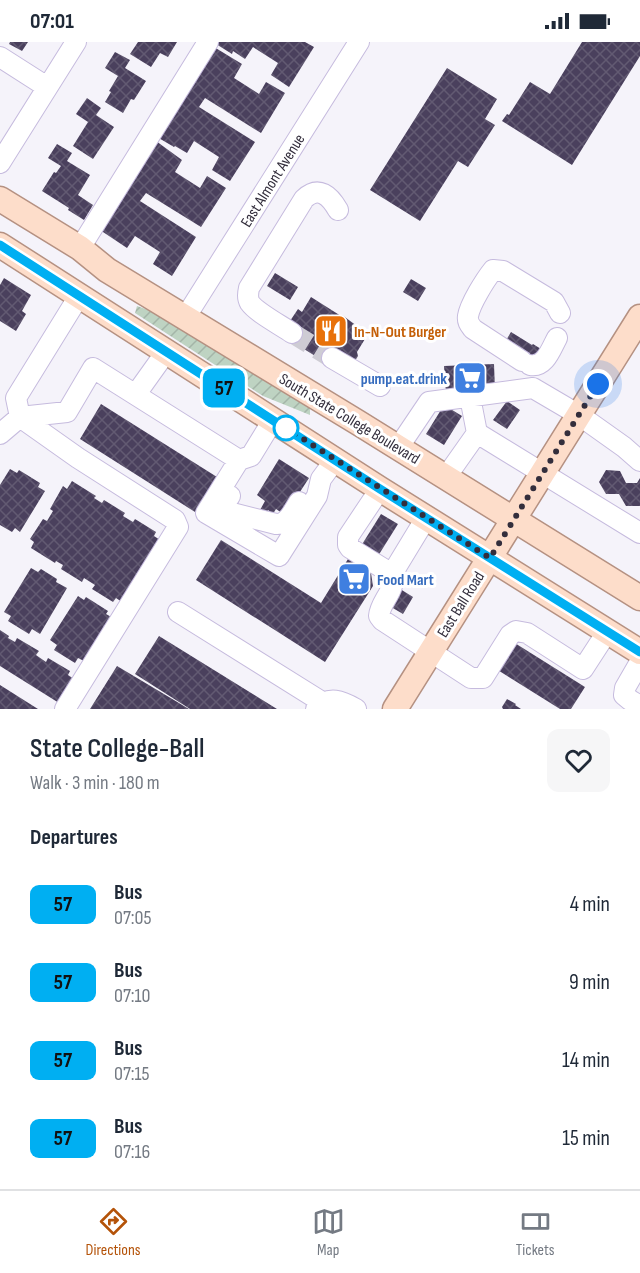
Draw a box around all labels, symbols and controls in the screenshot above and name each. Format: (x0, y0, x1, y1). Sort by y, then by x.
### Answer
text: 07:01 (30, 8, 74, 35)
street label: East Almont Avenue (237, 131, 309, 231)
restaurant icon: In-N-Out Burger (313, 313, 349, 349)
place label: In-N-Out Burger (354, 323, 446, 342)
supermarket icon: pump.eat.drink (452, 360, 488, 396)
line badge: 57 (197, 368, 251, 408)
your location (583, 369, 613, 399)
street label: South State College Boulevard (275, 370, 423, 469)
place label: pump.eat.drink (361, 370, 447, 389)
text: 57 (215, 376, 233, 401)
unlabelled marker (273, 415, 299, 441)
supermarket icon: Food Mart (336, 561, 372, 597)
street label: East Ball Road (434, 568, 489, 641)
place label: Food Mart (377, 571, 434, 590)
button: heart (547, 729, 610, 792)
text: State College-Ball (30, 732, 205, 765)
text: Walk · 3 min · 180 m (30, 771, 160, 795)
text: Departures (30, 824, 118, 851)
text: Bus (114, 879, 143, 906)
text: 4 min (570, 891, 610, 918)
text: 57 (54, 892, 72, 917)
text: 07:05 (114, 906, 151, 930)
text: Bus (114, 957, 143, 984)
text: 9 min (569, 969, 610, 996)
text: 57 (54, 970, 72, 995)
text: 07:10 (114, 984, 150, 1008)
text: Bus (114, 1035, 143, 1062)
text: 14 min (562, 1047, 610, 1074)
text: 57 (54, 1048, 72, 1073)
text: 07:15 (114, 1062, 150, 1086)
text: Bus (114, 1113, 143, 1140)
text: 15 min (562, 1125, 610, 1152)
text: 57 (54, 1126, 72, 1151)
text: 07:16 (114, 1140, 150, 1164)
tab: Directions (86, 1205, 141, 1260)
tab: Map (312, 1205, 345, 1260)
tab: Tickets (516, 1205, 554, 1260)

